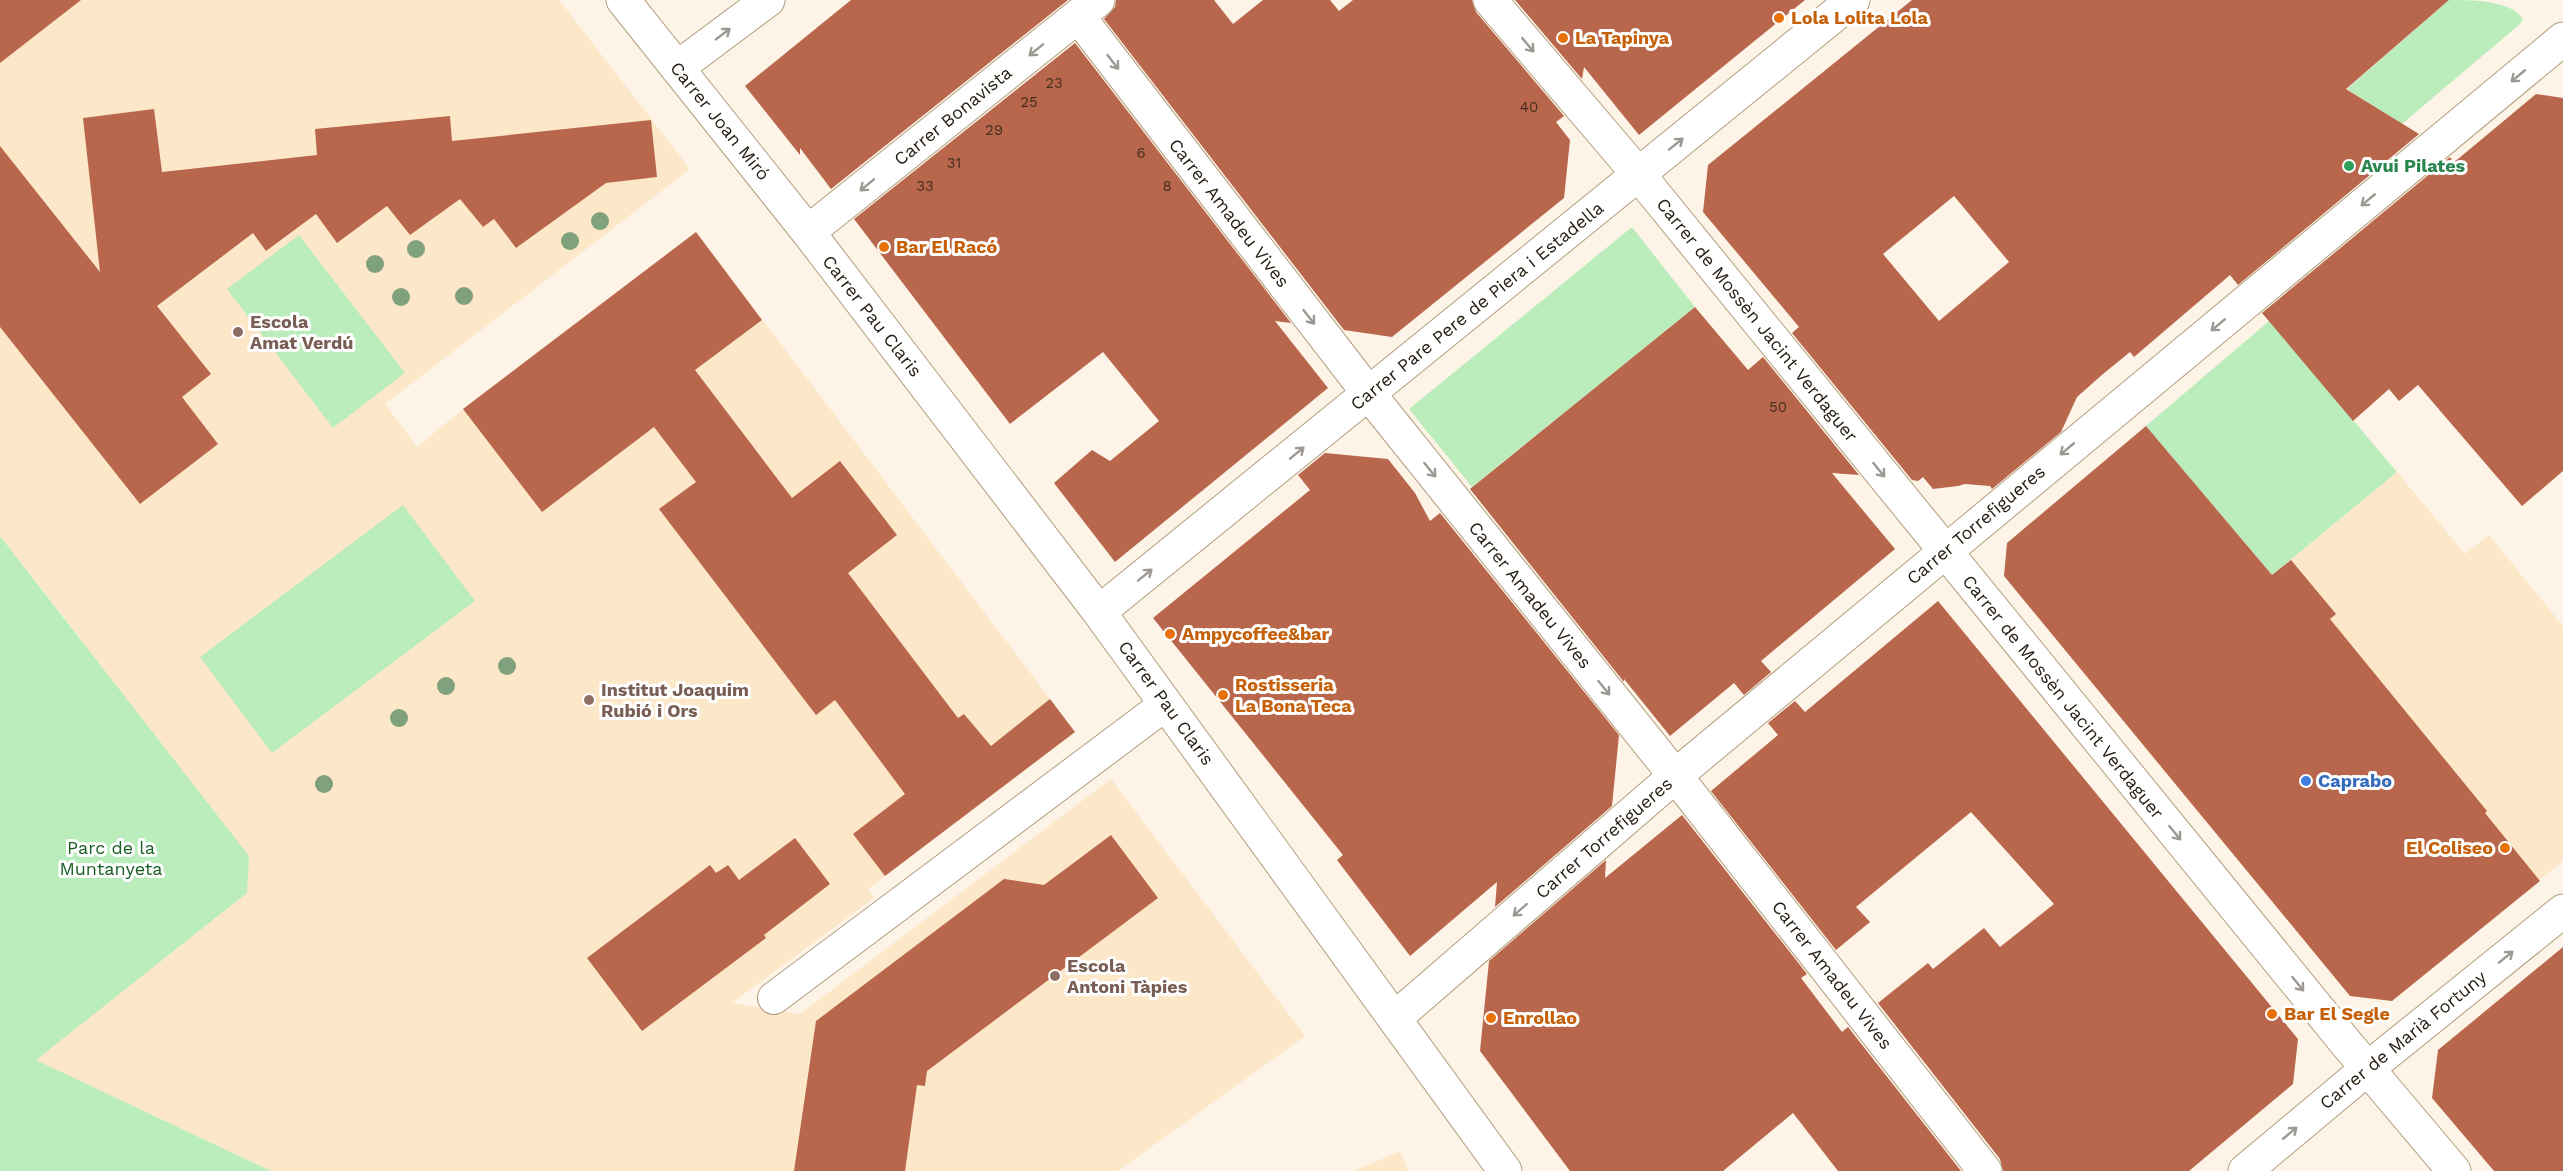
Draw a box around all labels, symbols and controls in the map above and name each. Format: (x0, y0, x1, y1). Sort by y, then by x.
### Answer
place label: Lola Lolita Lola (1791, 7, 1929, 28)
marker: Lola Lolita Lola (1772, 11, 1786, 25)
place label: La Tapinya (1575, 27, 1670, 48)
one-way arrow (714, 28, 730, 40)
marker: La Tapinya (1556, 31, 1570, 45)
one-way arrow (1521, 37, 1535, 52)
one-way arrow (1028, 43, 1044, 56)
one-way arrow (1107, 54, 1120, 70)
street label: Carrer Joan Miró (666, 57, 775, 184)
street label: Carrer Bonavista (890, 62, 1016, 170)
one-way arrow (2511, 69, 2526, 83)
house number: 23 (1045, 74, 1063, 92)
house number: 25 (1020, 93, 1038, 111)
house number: 40 (1520, 98, 1538, 116)
house number: 29 (985, 121, 1003, 139)
street label: Carrer Amadeu Vives (1165, 134, 1294, 291)
one-way arrow (1668, 138, 1684, 151)
house number: 6 (1136, 144, 1146, 162)
house number: 31 (947, 154, 961, 172)
place label: Avui Pilates (2361, 155, 2466, 176)
marker: Avui Pilates (2342, 159, 2356, 173)
house number: 33 (916, 177, 934, 195)
house number: 8 (1162, 177, 1172, 195)
one-way arrow (859, 178, 875, 191)
street label: Carrer de Mossèn Jacint Verdaguer (1652, 194, 1862, 446)
one-way arrow (2360, 194, 2376, 207)
street label: Carrer Pare Pere de Piera i Estadella (1346, 197, 1607, 414)
place label: Bar El Racó (896, 236, 997, 257)
marker: Bar El Racó (877, 240, 891, 254)
street label: Carrer Pau Claris (818, 251, 926, 381)
one-way arrow (1303, 308, 1316, 324)
place label: Escola Amat Verdú (250, 311, 353, 353)
one-way arrow (2210, 318, 2226, 331)
marker: Escola Amat Verdú (231, 325, 245, 339)
house number: 50 (1769, 398, 1787, 416)
one-way arrow (2059, 443, 2075, 456)
one-way arrow (1288, 446, 1304, 459)
street label: Carrer Torrefigueres (1902, 461, 2049, 589)
one-way arrow (1423, 462, 1436, 478)
one-way arrow (1872, 462, 1886, 477)
street label: Carrer Amadeu Vives (1465, 517, 1596, 672)
one-way arrow (1137, 568, 1152, 582)
street label: Carrer de Mossèn Jacint Verdaguer (1958, 571, 2168, 823)
place label: Ampycoffee&bar (1182, 623, 1330, 644)
marker: Ampycoffee&bar (1163, 627, 1177, 641)
street label: Carrer Pau Claris (1114, 636, 1219, 769)
place label: Rostisseria La Bona Teca (1235, 674, 1352, 716)
place label: Institut Joaquim Rubió i Ors (601, 679, 749, 721)
one-way arrow (1598, 679, 1611, 695)
marker: Rostisseria La Bona Teca (1216, 688, 1230, 702)
marker: Institut Joaquim Rubió i Ors (582, 693, 596, 707)
place label: Caprabo (2318, 770, 2392, 791)
street label: Carrer Torrefigueres (1531, 773, 1676, 903)
marker: Caprabo (2299, 774, 2313, 788)
one-way arrow (2168, 825, 2181, 841)
park label: Parc de la Muntanyeta (59, 837, 163, 879)
place label: El Coliseo (2406, 837, 2493, 858)
marker: El Coliseo (2498, 841, 2512, 855)
street label: Carrer Amadeu Vives (1768, 896, 1897, 1053)
one-way arrow (1513, 903, 1528, 917)
one-way arrow (2497, 950, 2513, 963)
place label: Escola Antoni Tàpies (1067, 955, 1188, 997)
street label: Carrer de Marià Fortuny (2315, 966, 2491, 1113)
marker: Escola Antoni Tàpies (1048, 969, 1062, 983)
one-way arrow (2291, 976, 2305, 991)
place label: Bar El Segle (2284, 1003, 2390, 1024)
place label: Enrollao (1503, 1007, 1577, 1028)
marker: Bar El Segle (2265, 1007, 2279, 1021)
marker: Enrollao (1484, 1011, 1498, 1025)
one-way arrow (2282, 1127, 2298, 1140)

